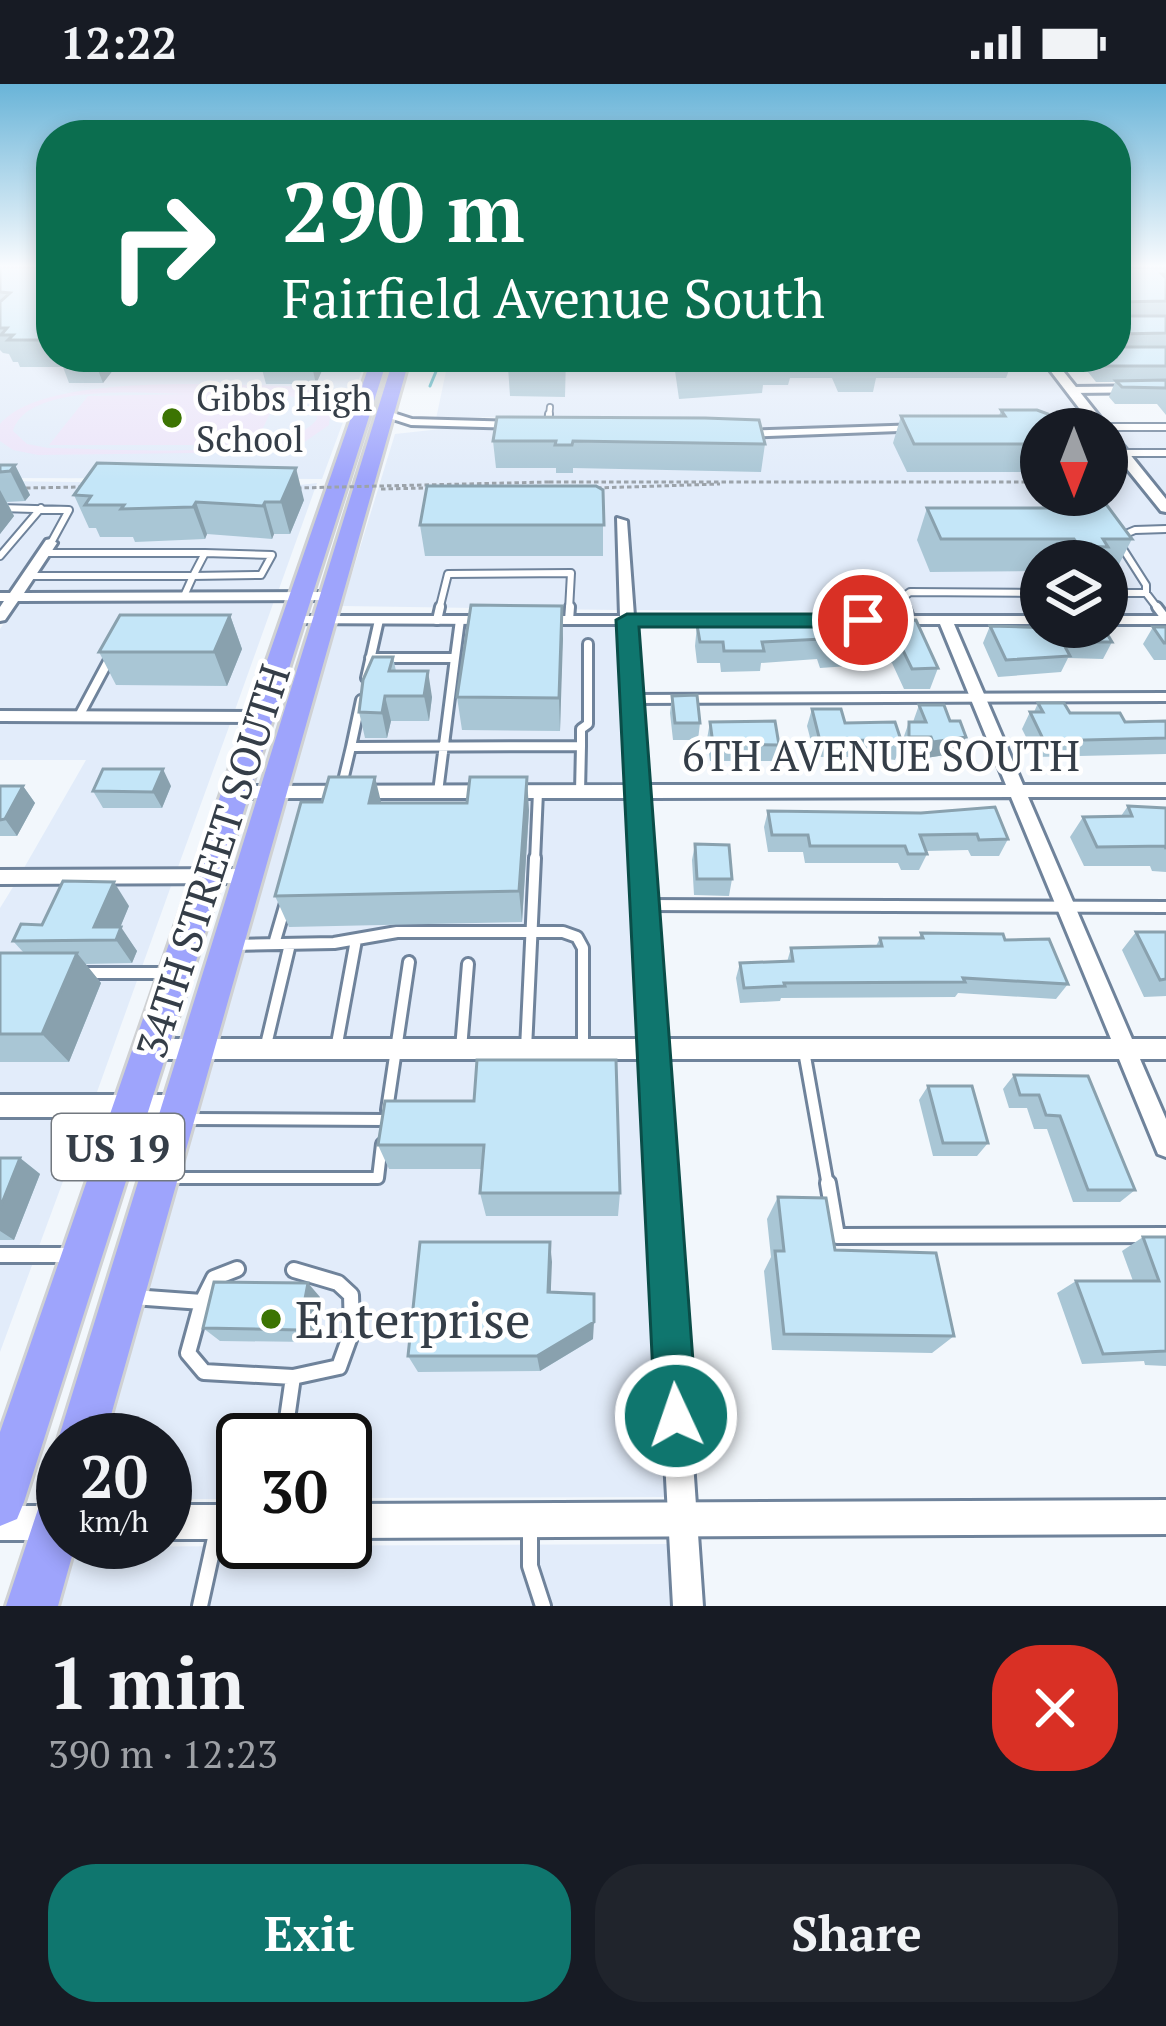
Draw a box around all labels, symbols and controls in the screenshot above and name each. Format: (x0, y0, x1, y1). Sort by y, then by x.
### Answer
text: 12:22 (60, 12, 177, 72)
text: 290 m (282, 155, 525, 266)
icon: right (84, 168, 240, 324)
text: Fairfield Avenue South (282, 262, 825, 333)
place label: Gibbs High School (196, 374, 372, 462)
marker: Gibbs High School (159, 405, 185, 431)
north arrow (1020, 408, 1128, 516)
map controls (1020, 408, 1128, 648)
button: layers (1020, 540, 1128, 648)
pin (812, 569, 914, 671)
icon: arrive (830, 587, 896, 653)
street label: 34TH STREET SOUTH (122, 657, 302, 1065)
street label: 6TH AVENUE SOUTH (682, 727, 1080, 783)
road number: US 19 (52, 1114, 184, 1180)
place label: Enterprise (295, 1285, 531, 1353)
marker: Enterprise (258, 1306, 284, 1332)
position arrow (613, 1353, 739, 1479)
speed limit sign: 30 (216, 1413, 372, 1569)
text: 20 (80, 1436, 148, 1515)
text: km/h (79, 1501, 149, 1541)
text: 1 min (48, 1634, 245, 1730)
button: close (992, 1645, 1118, 1771)
text: 390 m · 12:23 (48, 1727, 278, 1779)
button: Exit (48, 1864, 571, 2002)
button: Share (595, 1864, 1118, 2002)

